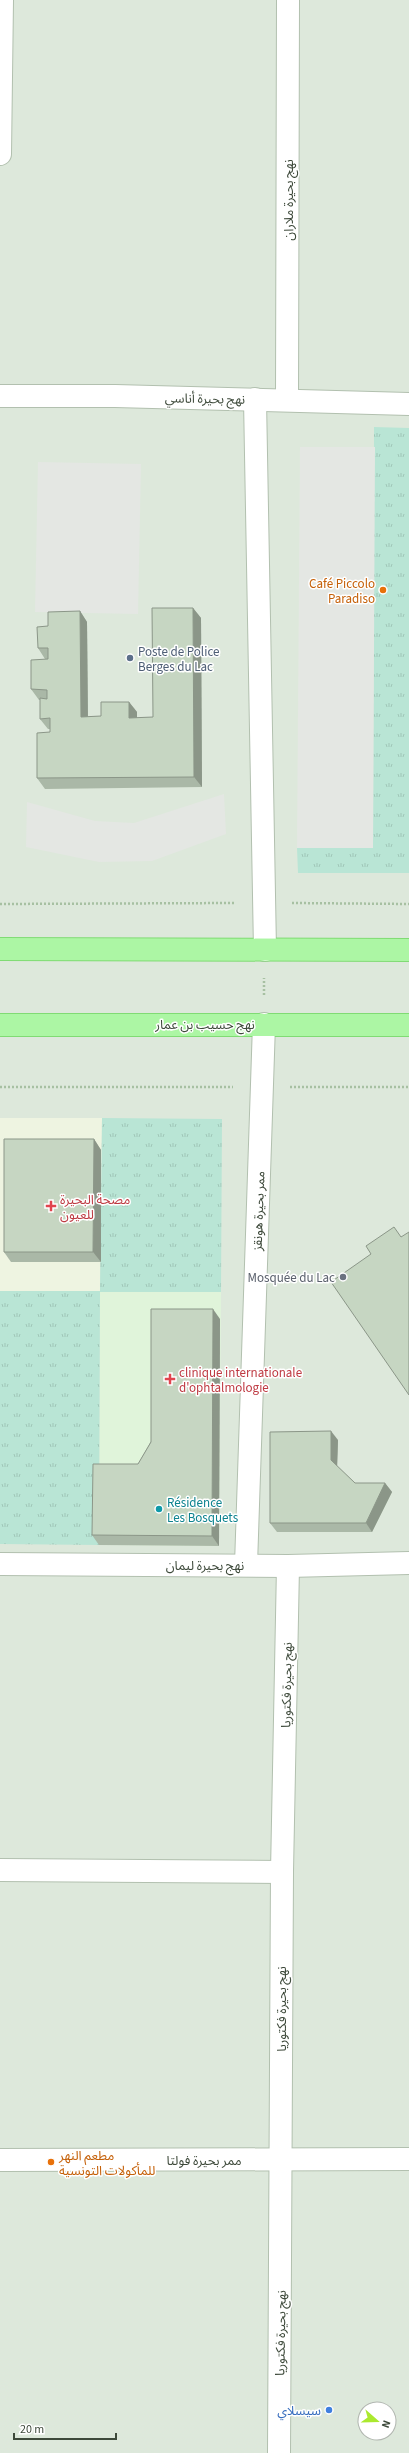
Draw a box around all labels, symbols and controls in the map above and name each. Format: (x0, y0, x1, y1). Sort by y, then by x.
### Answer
street label: نهج بحيرة ملاران (280, 159, 299, 241)
street label: نهج بحيرة أناسي (165, 389, 245, 410)
place label: Café Piccolo Paradiso (309, 575, 375, 608)
marker: Café Piccolo Paradiso (378, 585, 388, 595)
place label: Poste de Police Berges du Lac (138, 643, 220, 676)
marker: Poste de Police Berges du Lac (125, 653, 135, 663)
street label: نهج حسيب بن عمار (154, 1016, 255, 1035)
street label: ممر بحيرة هونقز (249, 1171, 269, 1252)
place label: مصحة البحيرة للعيون (60, 1191, 130, 1224)
marker: مصحة البحيرة للعيون (45, 1200, 57, 1212)
place label: Mosquée du Lac (248, 1269, 335, 1287)
marker: Mosquée du Lac (338, 1272, 348, 1282)
place label: clinique internationale d'ophtalmologie (179, 1364, 302, 1397)
marker: clinique internationale d'ophtalmologie (164, 1373, 176, 1385)
place label: Résidence Les Bosquets (167, 1494, 239, 1527)
marker: Résidence Les Bosquets (154, 1504, 164, 1514)
street label: نهج بحيرة ليمان (166, 1557, 244, 1576)
street label: نهج بحيرة فكتوريا (277, 1642, 298, 1728)
street label: نهج بحيرة فكتوريا (273, 1966, 292, 2052)
place label: مطعم النهر للمأكولات التونسية (58, 2147, 155, 2180)
street label: ممر بحيرة فولتا (166, 2152, 242, 2170)
marker: مطعم النهر للمأكولات التونسية (46, 2157, 56, 2167)
street label: نهج بحيرة فكتوريا (271, 2290, 292, 2376)
north arrow (357, 2401, 397, 2441)
place label: سيسلاي (277, 2402, 321, 2421)
marker: سيسلاي (324, 2405, 334, 2415)
scale bar (14, 2415, 116, 2441)
text: N (378, 2418, 394, 2430)
text: 20 m (20, 2421, 44, 2438)

